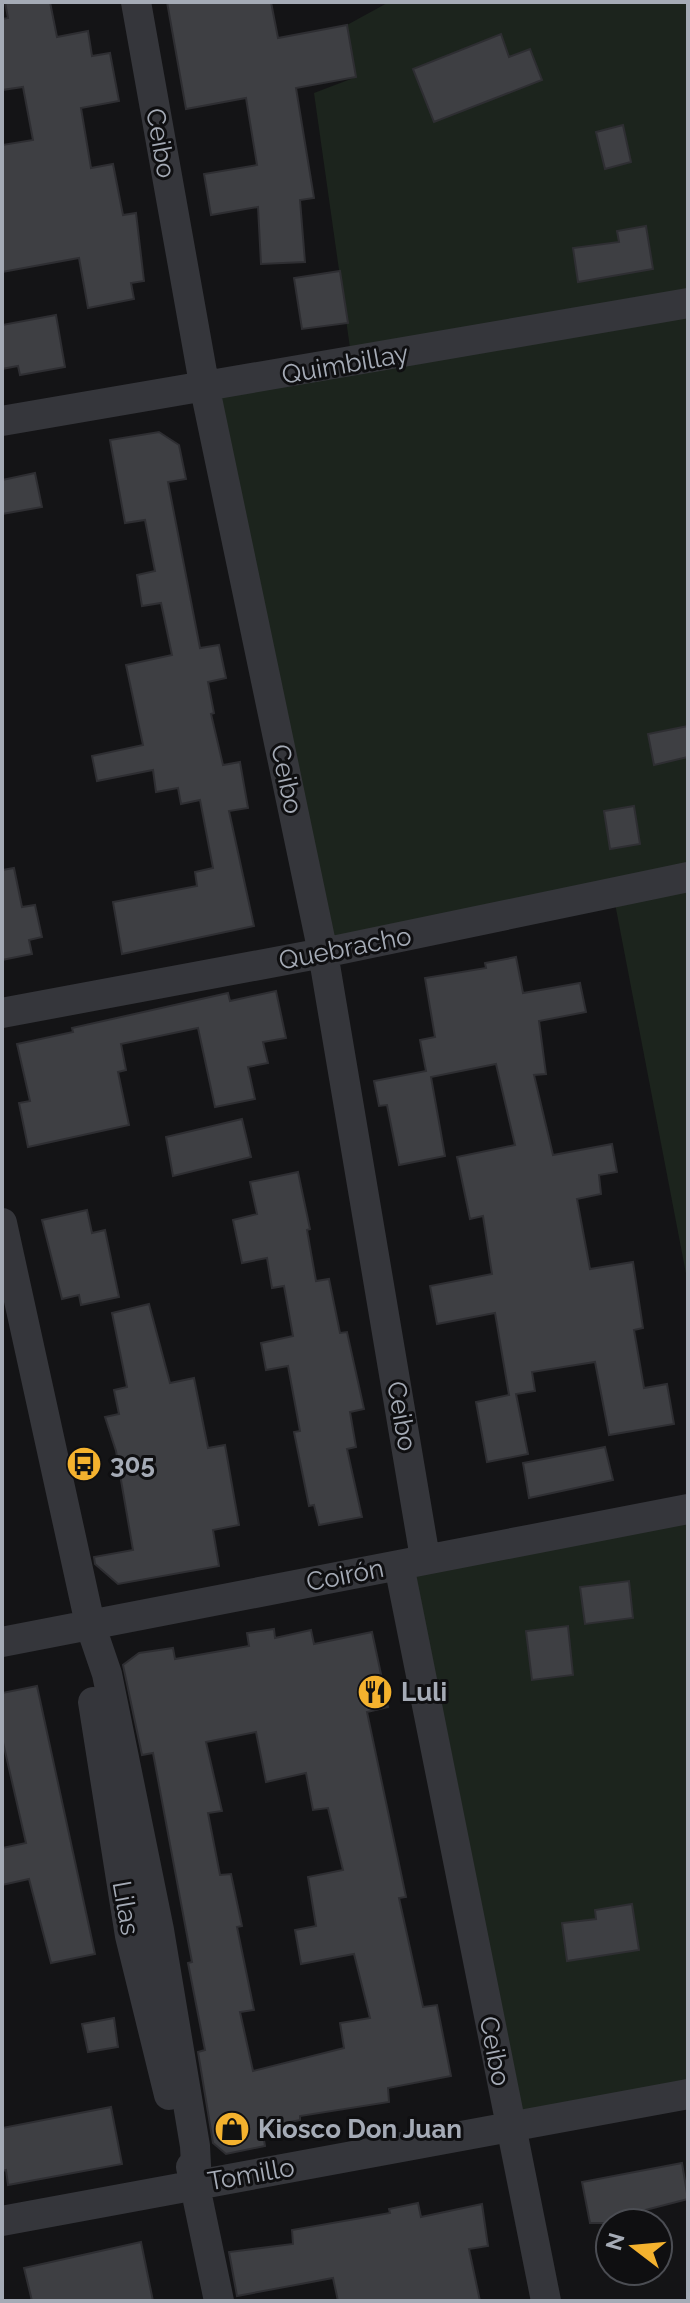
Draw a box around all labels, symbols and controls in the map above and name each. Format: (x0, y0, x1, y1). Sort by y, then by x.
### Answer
street label: Ceibo (140, 106, 182, 180)
street label: Quimbillay (279, 338, 411, 390)
street label: Ceibo (265, 742, 309, 816)
street label: Quebracho (276, 920, 414, 976)
street label: Ceibo (381, 1379, 423, 1453)
bus stop icon: 305 (65, 1445, 103, 1483)
place label: 305 (110, 1449, 155, 1479)
street label: Coirón (304, 1553, 386, 1597)
restaurant icon: Luli (356, 1673, 394, 1711)
place label: Luli (401, 1677, 447, 1707)
street label: Lilas (106, 1878, 146, 1938)
street label: Ceibo (474, 2014, 516, 2088)
shop icon: Kiosco Don Juan (213, 2110, 251, 2148)
place label: Kiosco Don Juan (258, 2114, 462, 2144)
street label: Tomillo (205, 2152, 297, 2196)
north arrow (594, 2207, 674, 2287)
text: N (600, 2230, 630, 2253)

